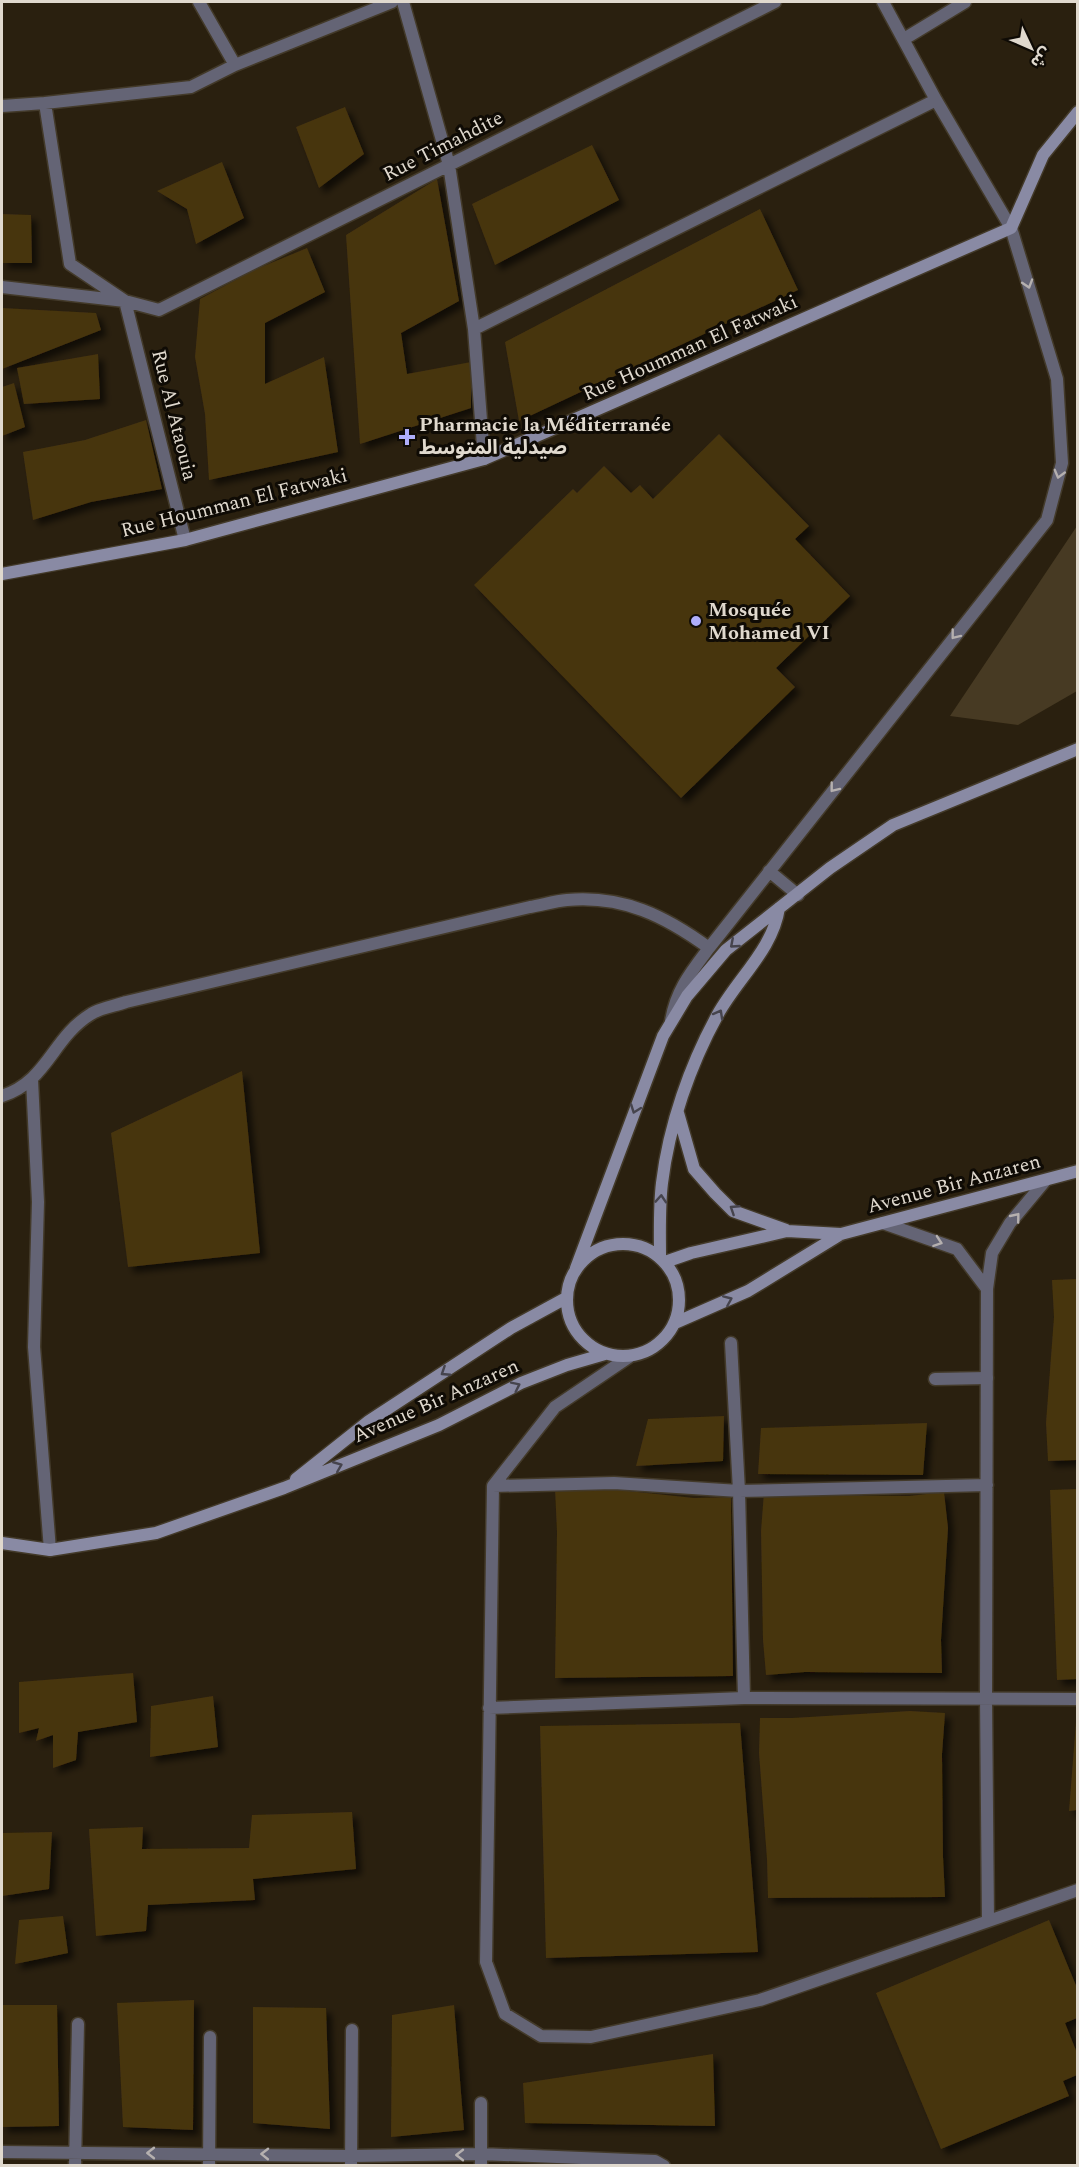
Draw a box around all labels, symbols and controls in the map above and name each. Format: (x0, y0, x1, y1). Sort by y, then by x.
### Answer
north arrow (1001, 18, 1061, 78)
text: ش (1025, 42, 1057, 74)
street label: Rue Timahdite (378, 103, 508, 189)
one-way arrow (1021, 278, 1033, 289)
street label: Rue Houmman El Fatwaki (578, 287, 802, 409)
street label: Rue Al Ataouia (143, 346, 205, 484)
place label: Pharmacie la Méditerranée صيدلية المتوسط (419, 410, 671, 463)
marker: Pharmacie la Méditerranée صيدلية المتوسط (400, 430, 414, 444)
street label: Rue Houmman El Fatwaki (118, 460, 350, 546)
one-way arrow (1054, 469, 1067, 479)
place label: Mosquée Mohamed VI (708, 595, 830, 648)
marker: Mosquée Mohamed VI (689, 614, 703, 628)
one-way arrow (952, 629, 963, 640)
one-way arrow (831, 781, 842, 792)
one-way arrow (730, 937, 741, 948)
one-way arrow (712, 1010, 723, 1020)
one-way arrow (629, 1103, 642, 1114)
street label: Avenue Bir Anzaren (864, 1146, 1044, 1222)
one-way arrow (654, 1194, 667, 1203)
one-way arrow (729, 1205, 740, 1216)
one-way arrow (1009, 1213, 1020, 1224)
one-way arrow (932, 1235, 943, 1248)
one-way arrow (722, 1295, 733, 1307)
street label: Avenue Bir Anzaren (348, 1351, 524, 1451)
one-way arrow (441, 1365, 451, 1377)
one-way arrow (509, 1381, 520, 1393)
one-way arrow (332, 1461, 343, 1473)
one-way arrow (146, 2147, 155, 2159)
one-way arrow (260, 2148, 269, 2160)
one-way arrow (455, 2149, 464, 2161)

